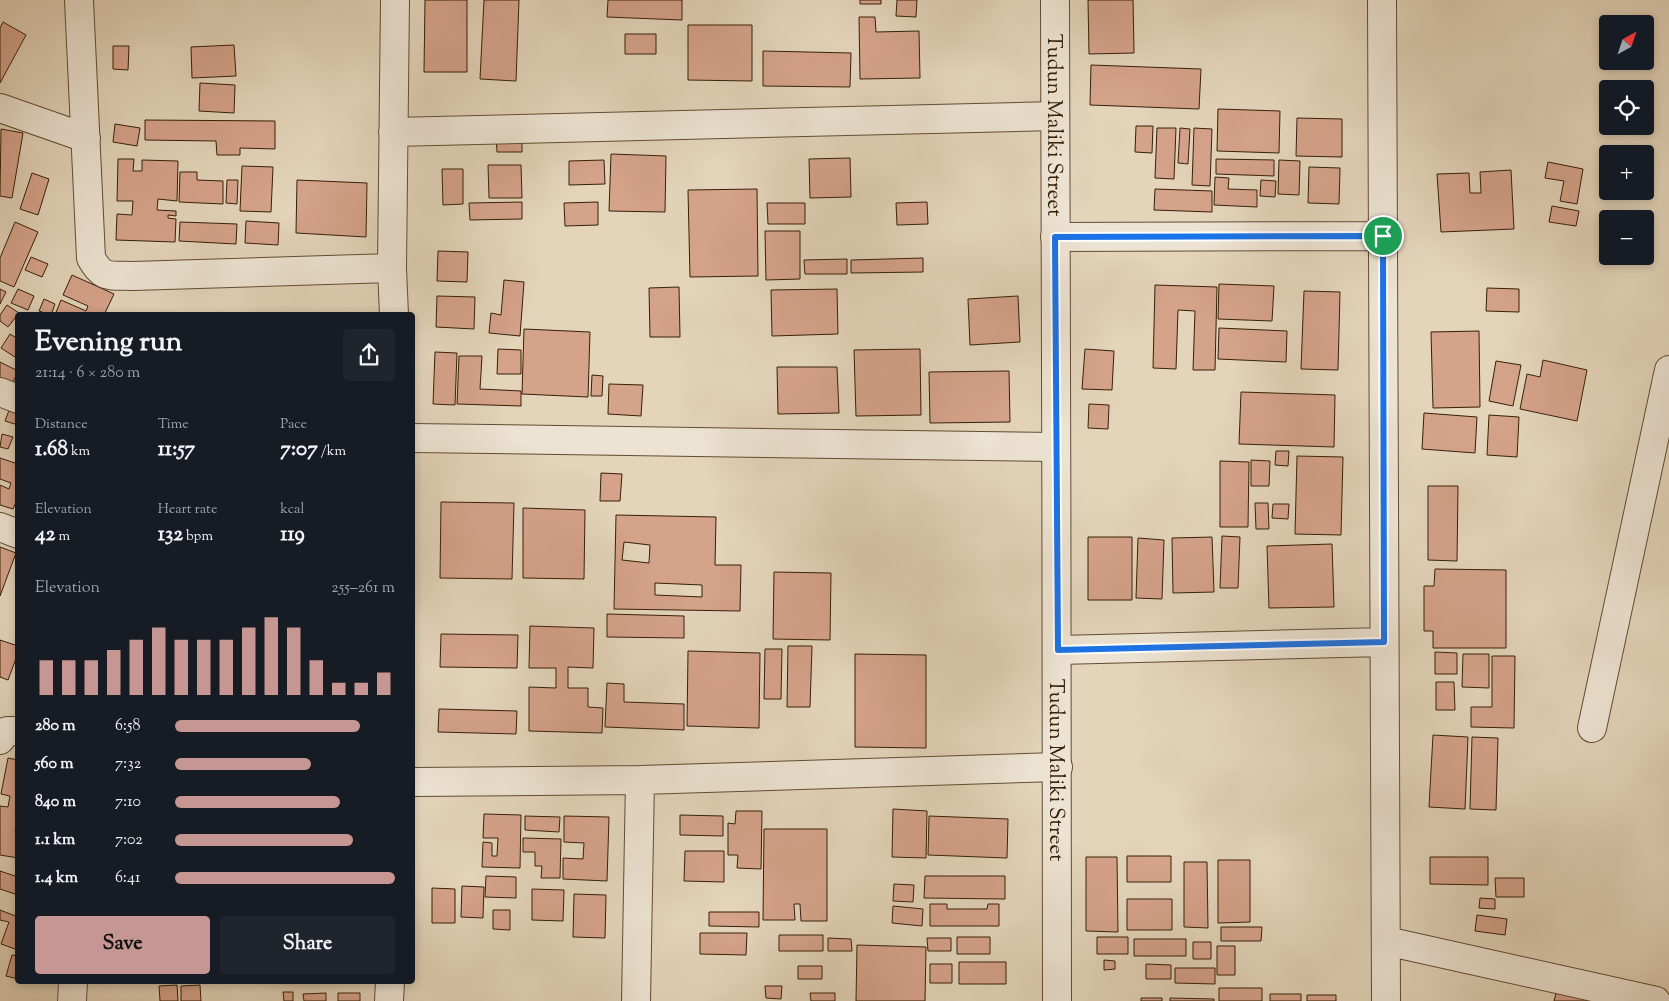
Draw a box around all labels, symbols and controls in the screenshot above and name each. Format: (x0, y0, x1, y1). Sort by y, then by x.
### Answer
north arrow (1599, 15, 1654, 70)
map controls (1599, 15, 1654, 265)
street label: Tudun Maliki Street (1038, 34, 1068, 216)
button: locate (1599, 80, 1654, 135)
button: + (1599, 145, 1654, 200)
button: − (1599, 210, 1654, 265)
pin (1362, 215, 1404, 257)
icon: arrive (1369, 222, 1397, 250)
text: Evening run (35, 323, 182, 363)
button: share (343, 329, 395, 381)
text: 21:14 · 6 × 280 m (35, 362, 140, 385)
text: Distance (35, 415, 88, 435)
text: Time (158, 415, 189, 435)
text: Pace (280, 415, 307, 435)
text: 1.68 (35, 435, 68, 465)
text: 11:57 (158, 435, 195, 465)
text: 7:07 (280, 435, 318, 465)
text: km (68, 442, 90, 462)
text: /km (318, 442, 346, 462)
text: Elevation (35, 500, 92, 520)
text: Heart rate (158, 500, 217, 520)
text: kcal (280, 500, 304, 520)
text: 42 (35, 520, 55, 550)
text: 132 (158, 520, 183, 550)
text: 119 (280, 520, 305, 550)
text: m (55, 527, 70, 547)
text: bpm (183, 527, 213, 547)
text: Elevation (35, 577, 100, 600)
text: 255–261 m (331, 577, 395, 600)
street label: Tudun Maliki Street (1040, 679, 1070, 861)
text: 280 m (35, 715, 76, 738)
text: 6:58 (115, 715, 140, 738)
text: 560 m (35, 753, 74, 776)
text: 7:32 (115, 753, 141, 776)
text: 840 m (35, 791, 76, 814)
text: 7:10 (115, 791, 141, 814)
text: 1.1 km (35, 829, 75, 852)
text: 7:02 (115, 829, 143, 852)
text: 1.4 km (35, 867, 78, 890)
text: 6:41 (115, 867, 140, 890)
button: Save (35, 916, 210, 974)
button: Share (220, 916, 395, 974)

